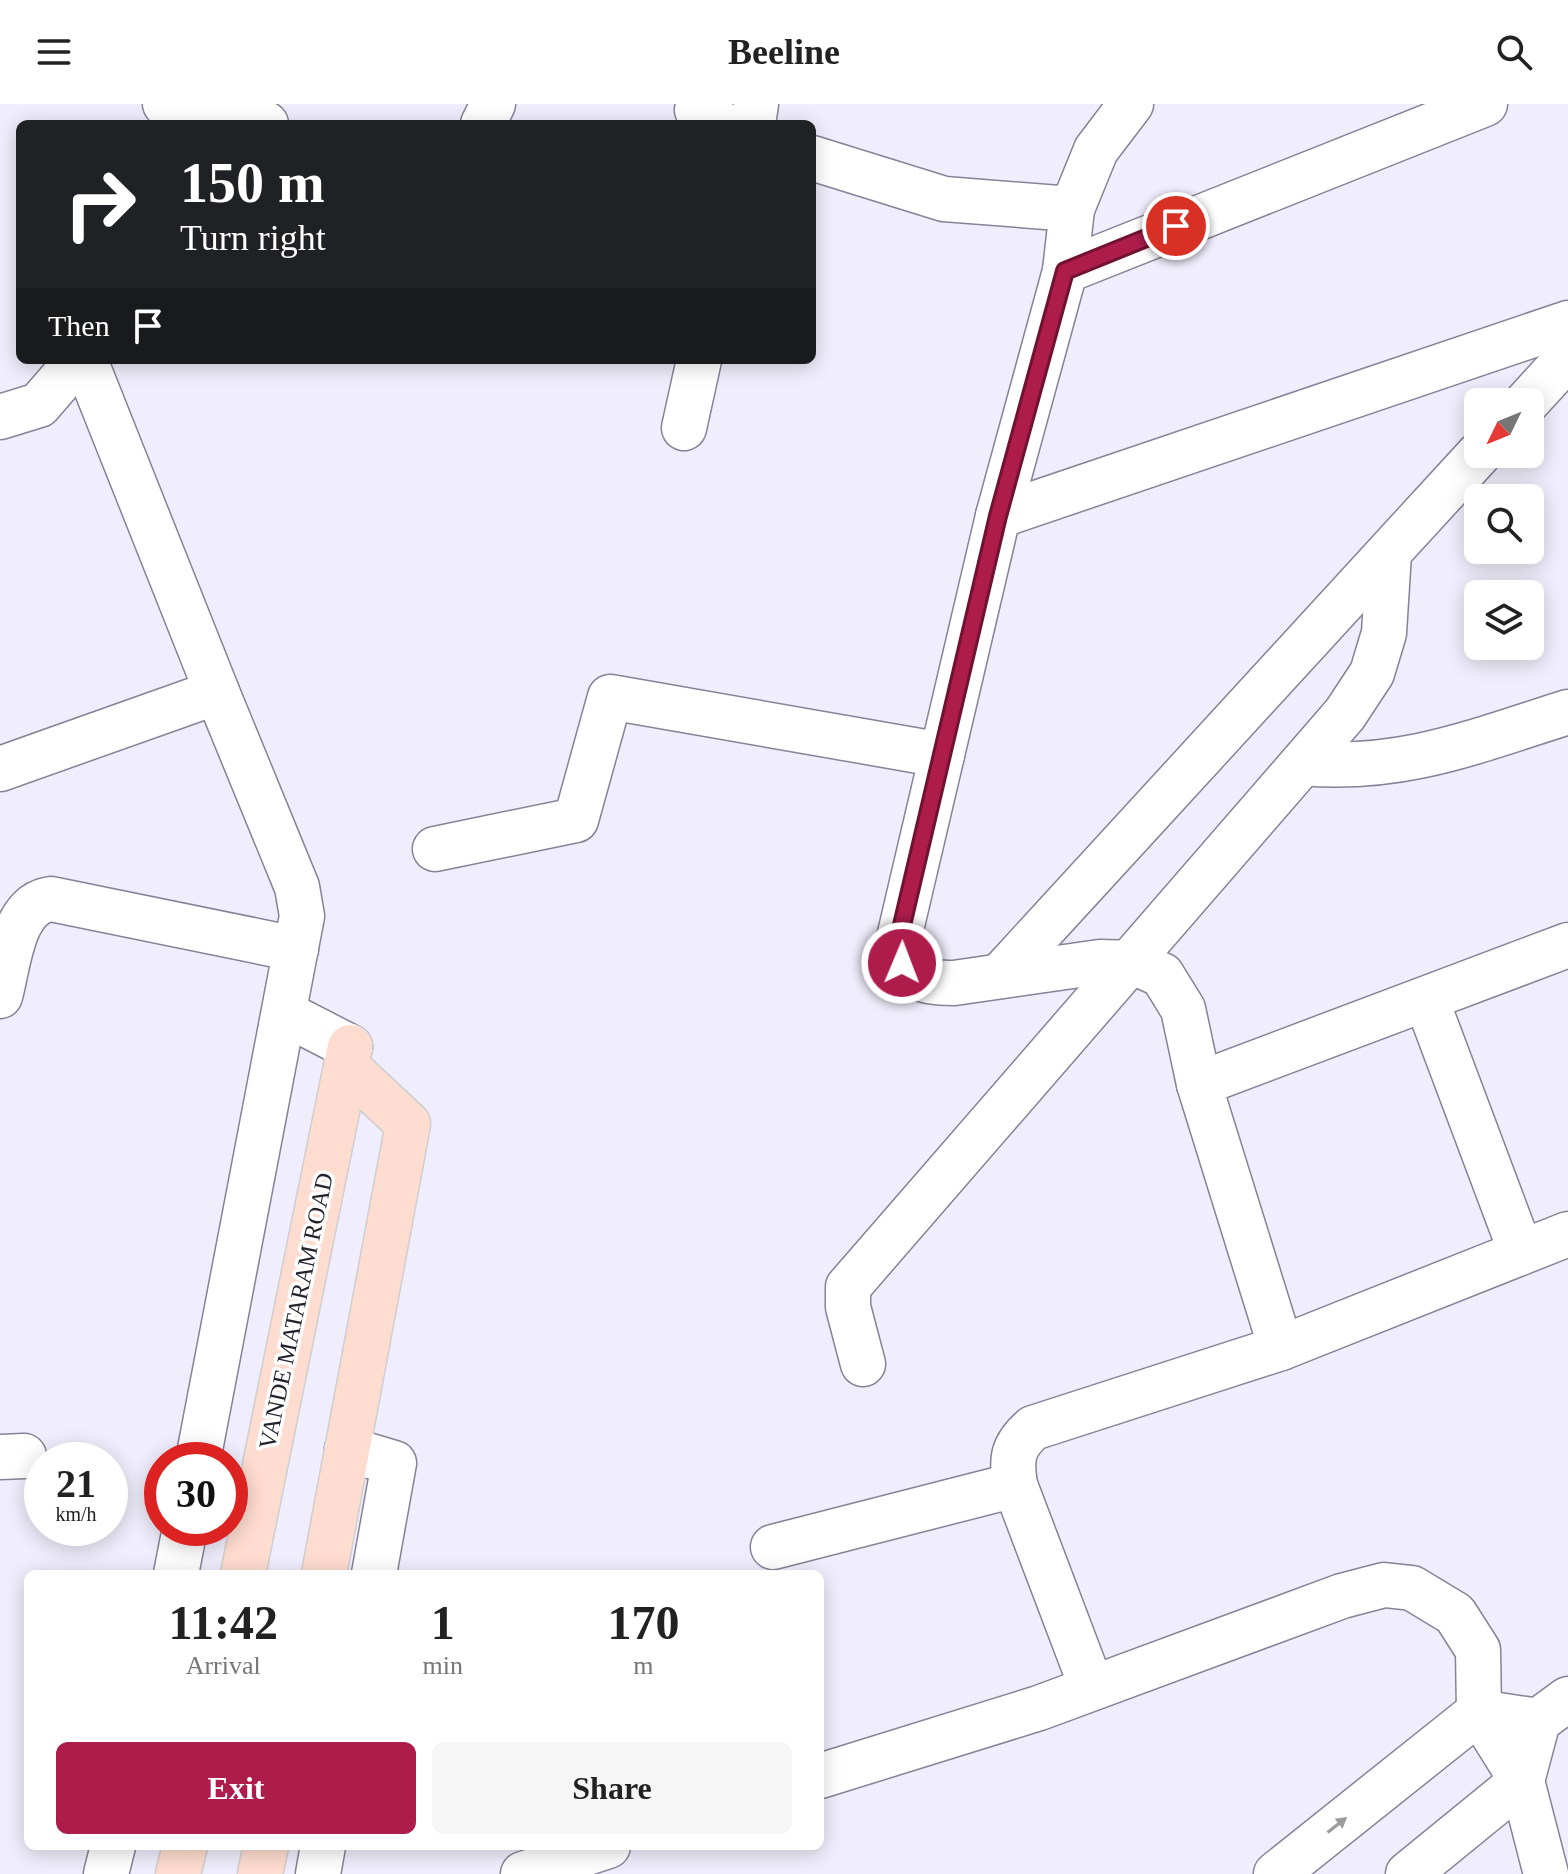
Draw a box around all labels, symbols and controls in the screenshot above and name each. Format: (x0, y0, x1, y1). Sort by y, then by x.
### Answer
icon: menu (32, 30, 76, 74)
icon: search (1492, 30, 1536, 74)
text: Beeline (728, 32, 840, 72)
icon: right (48, 152, 152, 256)
text: 150 m (180, 152, 325, 214)
pin (1142, 192, 1210, 260)
icon: arrive (1154, 204, 1198, 248)
text: Turn right (180, 218, 326, 258)
icon: arrive (126, 304, 170, 348)
text: Then (48, 309, 110, 342)
north arrow (1464, 388, 1544, 468)
map controls (1464, 388, 1544, 660)
button: search (1464, 484, 1544, 564)
button: layers (1464, 580, 1544, 660)
position arrow (860, 921, 944, 1005)
street label: VANDE MATARAM ROAD (254, 1171, 338, 1451)
speed limit sign: 30 (144, 1442, 248, 1546)
text: 21 (56, 1461, 96, 1506)
text: km/h (55, 1503, 97, 1525)
text: 11:42 (169, 1596, 278, 1649)
text: 1 (431, 1596, 455, 1649)
text: 170 (607, 1596, 679, 1649)
text: Arrival (186, 1651, 261, 1680)
text: min (422, 1651, 463, 1680)
text: m (633, 1651, 654, 1680)
button: Exit (56, 1742, 416, 1834)
button: Share (432, 1742, 792, 1834)
one-way arrow (1327, 1818, 1347, 1834)

